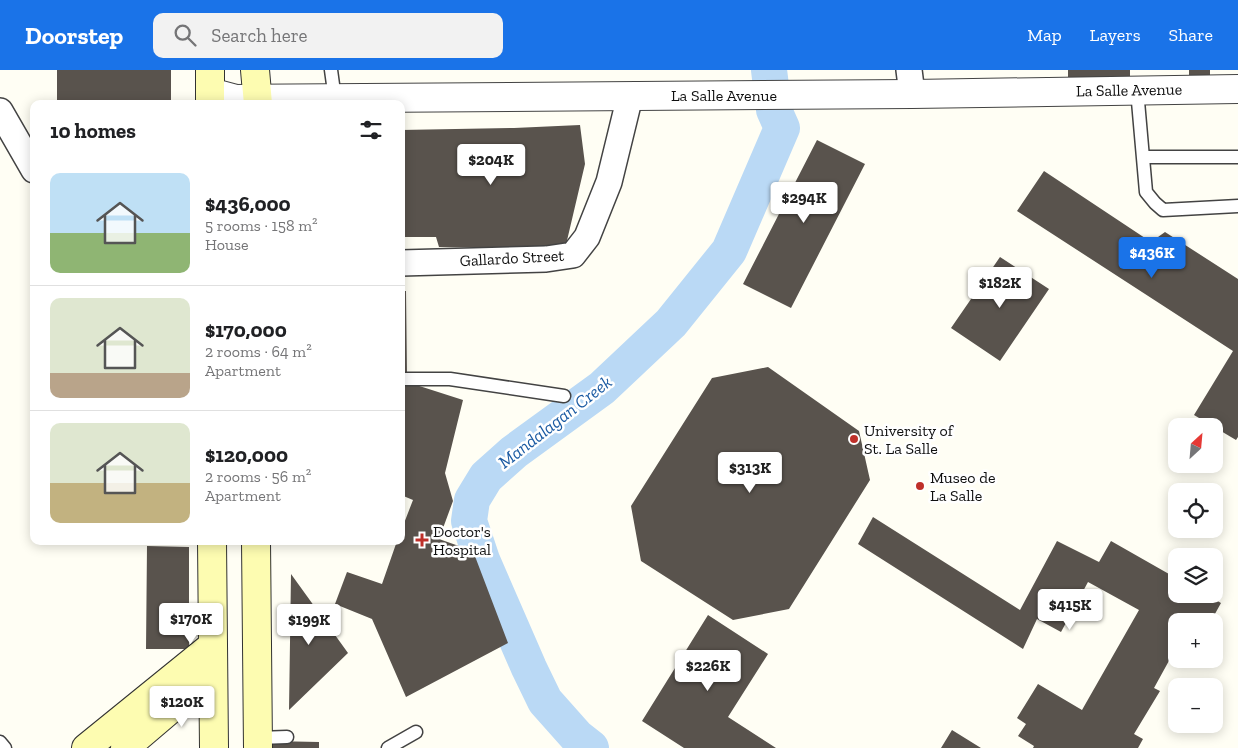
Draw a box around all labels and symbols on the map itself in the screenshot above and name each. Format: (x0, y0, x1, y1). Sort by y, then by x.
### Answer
street label: La Salle Avenue (1076, 80, 1182, 100)
street label: La Salle Avenue (671, 86, 777, 105)
pin: $204K (456, 144, 526, 186)
pin: $294K (769, 182, 839, 224)
pin: $436K (1117, 236, 1187, 279)
street label: Gallardo Street (459, 246, 565, 270)
pin: $182K (965, 266, 1035, 309)
water label: Mandalagan Creek (494, 371, 616, 473)
north arrow (1168, 418, 1222, 472)
place label: University of St. La Salle (864, 421, 955, 458)
marker: University of St. La Salle (848, 433, 860, 445)
pin: $313K (715, 452, 785, 494)
place label: Museo de La Salle (930, 468, 995, 505)
marker: Museo de La Salle (914, 480, 926, 492)
place label: Doctor's Hospital (433, 522, 491, 559)
marker: Doctor's Hospital (415, 533, 429, 547)
pin: $415K (1035, 588, 1105, 631)
pin: $170K (156, 602, 226, 645)
pin: $199K (274, 604, 344, 646)
pin: $226K (673, 650, 743, 692)
pin: $120K (147, 686, 217, 728)

